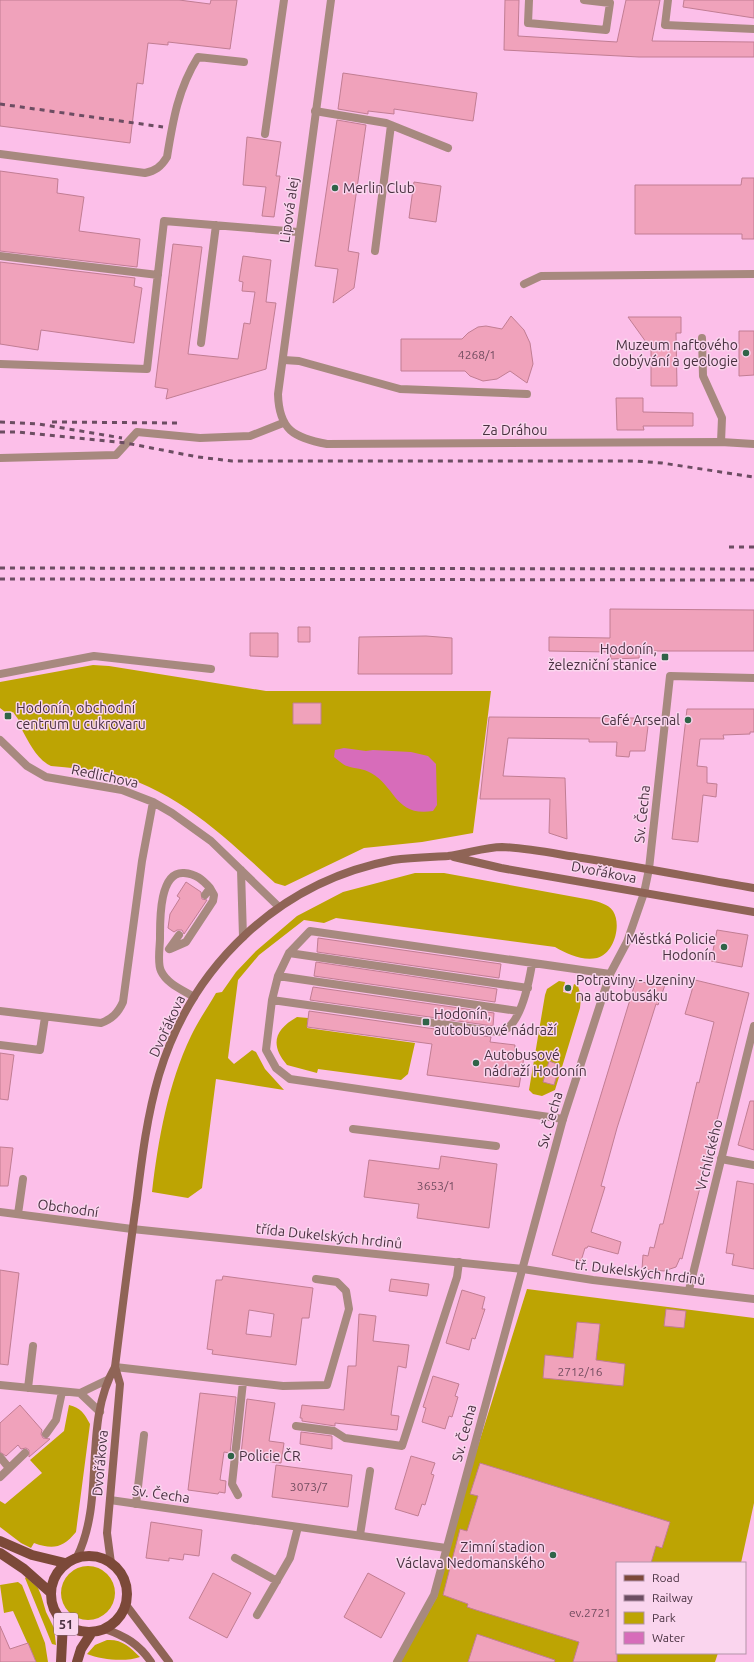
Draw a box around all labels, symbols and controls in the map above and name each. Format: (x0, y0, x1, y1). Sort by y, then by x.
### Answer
street label: Lipová alej (276, 176, 302, 244)
place label: Merlin Club (343, 180, 415, 196)
marker: Merlin Club (330, 183, 340, 193)
place label: Muzeum naftového dobývání a geologie (612, 337, 738, 369)
house number: 4268/1 (458, 348, 496, 361)
marker: Muzeum naftového dobývání a geologie (741, 348, 751, 358)
street label: Za Dráhou (483, 422, 547, 438)
place label: Hodonín, železniční stanice (548, 641, 657, 673)
marker: Hodonín, železniční stanice (660, 652, 670, 662)
place label: Hodonín, obchodní centrum u cukrovaru (16, 700, 146, 732)
marker: Hodonín, obchodní centrum u cukrovaru (3, 711, 13, 721)
place label: Café Arsenal (601, 712, 680, 728)
marker: Café Arsenal (683, 715, 693, 725)
street label: Redlichova (70, 761, 140, 791)
street label: Sv. Čecha (630, 784, 653, 844)
street label: Dvořákova (570, 858, 638, 886)
place label: Městká Policie Hodonín (626, 931, 716, 963)
marker: Městká Policie Hodonín (719, 942, 729, 952)
place label: Potraviny - Uzeniny na autobusáku (576, 972, 696, 1004)
marker: Potraviny - Uzeniny na autobusáku (563, 983, 573, 993)
street label: Dvořákova (146, 993, 188, 1059)
place label: Hodonín, autobusové nádraží (434, 1006, 557, 1038)
marker: Hodonín, autobusové nádraží (421, 1017, 431, 1027)
place label: Autobusové nádraží Hodonín (484, 1047, 587, 1079)
marker: Autobusové nádraží Hodonín (471, 1058, 481, 1068)
street label: Sv. Čecha (533, 1090, 566, 1150)
street label: Vrchlického (692, 1118, 726, 1192)
house number: 3653/1 (417, 1179, 455, 1192)
street label: Obchodní (37, 1196, 100, 1220)
street label: třída Dukelských hrdinů (255, 1220, 403, 1252)
street label: tř. Dukelských hrdinů (574, 1256, 706, 1288)
house number: 2712/16 (557, 1365, 603, 1378)
street label: Sv. Čecha (448, 1403, 479, 1463)
street label: Dvořákova (89, 1429, 111, 1497)
place label: Policie ČR (239, 1447, 301, 1464)
marker: Policie ČR (226, 1451, 236, 1461)
house number: 3073/7 (290, 1480, 328, 1493)
street label: Sv. Čecha (131, 1481, 191, 1506)
place label: Zimní stadion Václava Nedomanského (396, 1539, 545, 1571)
marker: Zimní stadion Václava Nedomanského (548, 1550, 558, 1560)
legend (616, 1562, 746, 1654)
text: Road (652, 1571, 680, 1584)
text: Railway (652, 1591, 693, 1604)
house number: ev.2721 (569, 1606, 611, 1619)
text: Park (652, 1611, 676, 1624)
road number: 51 (54, 1613, 78, 1635)
text: Water (652, 1631, 685, 1644)

